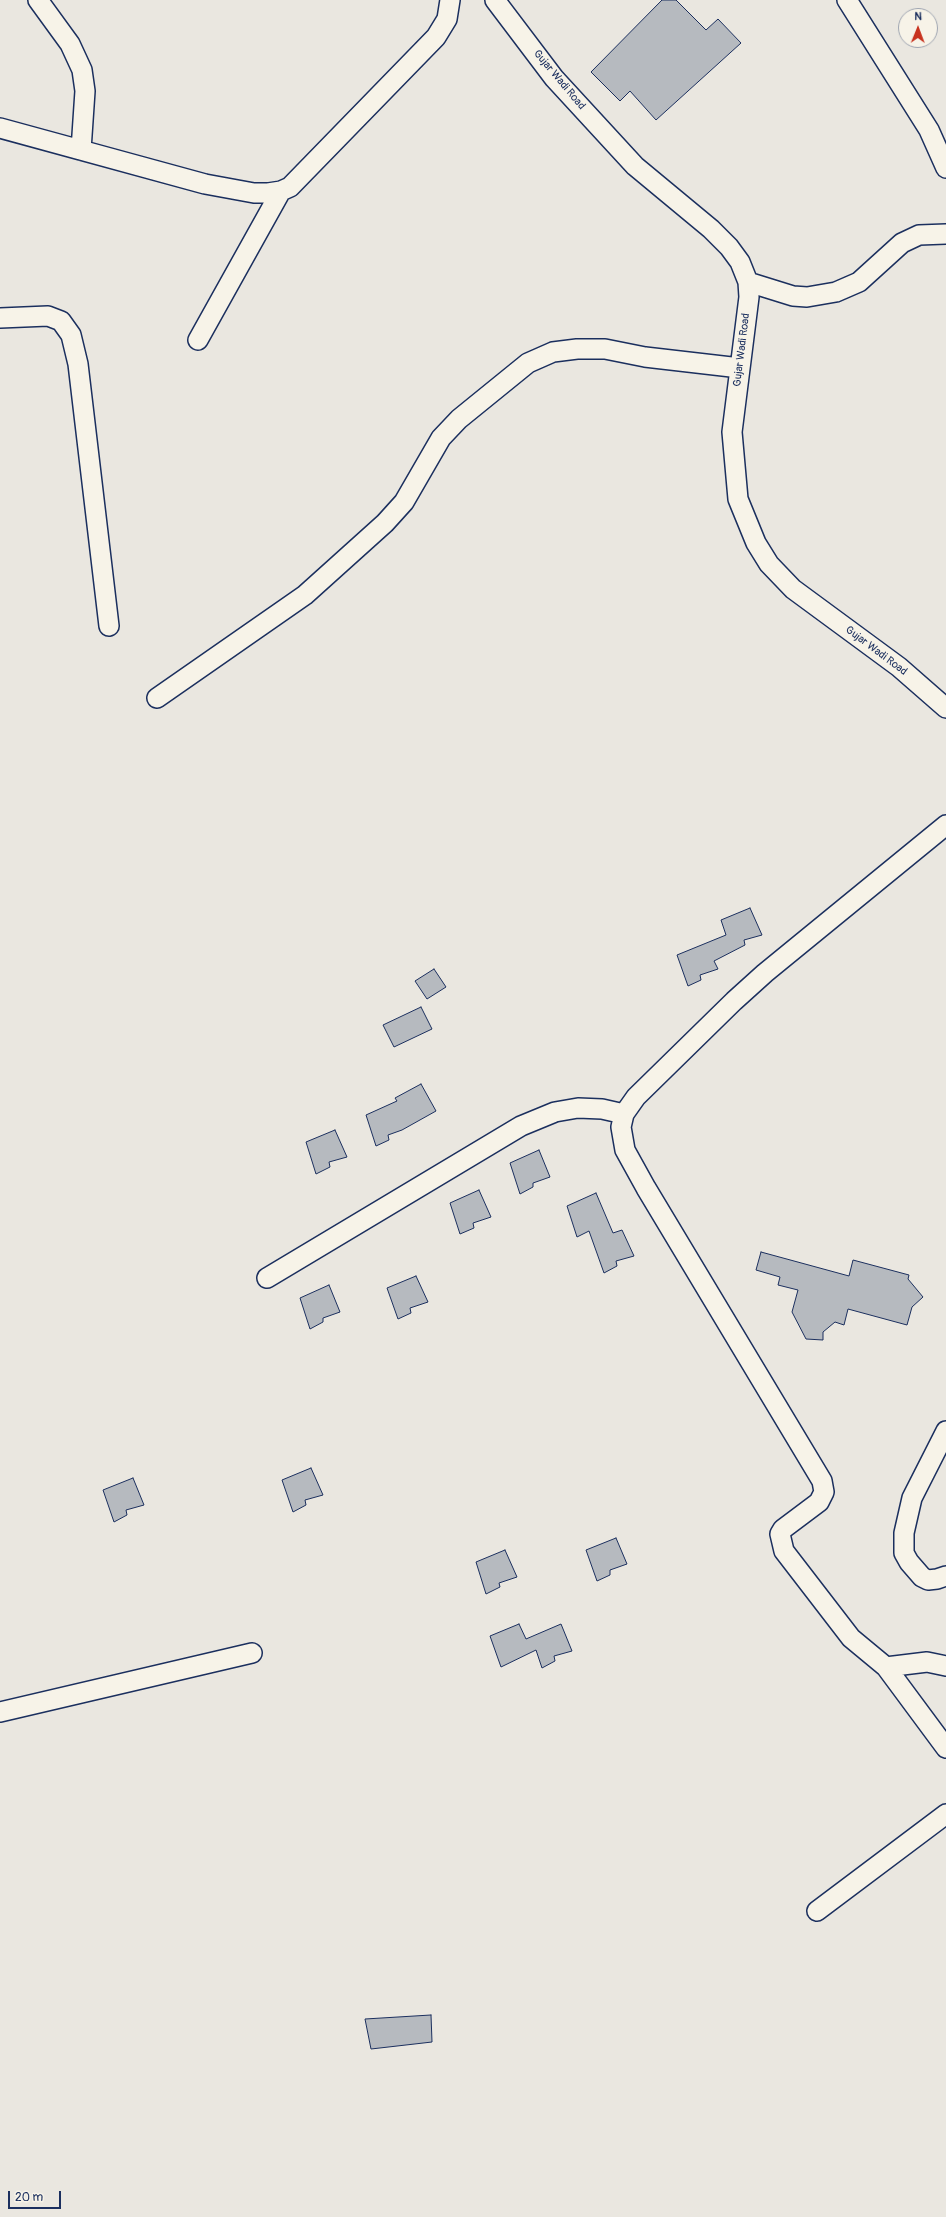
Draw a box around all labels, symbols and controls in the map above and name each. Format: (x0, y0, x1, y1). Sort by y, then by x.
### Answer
north arrow (898, 8, 938, 48)
text: N (914, 10, 922, 23)
street label: Gujar Wadi Road (530, 47, 588, 113)
street label: Gujar Wadi Road (731, 313, 753, 387)
street label: Gujar Wadi Road (843, 624, 909, 678)
scale bar (10, 2183, 63, 2209)
text: 20 m (15, 2190, 43, 2205)

